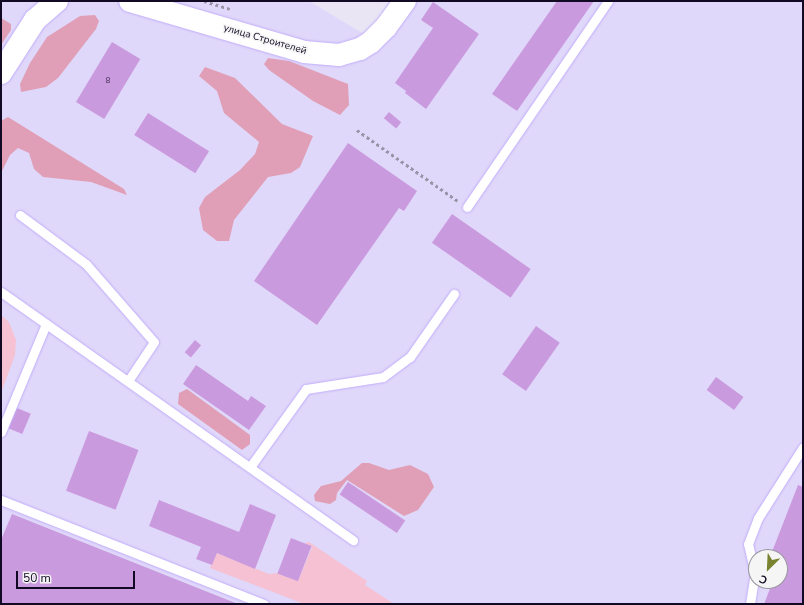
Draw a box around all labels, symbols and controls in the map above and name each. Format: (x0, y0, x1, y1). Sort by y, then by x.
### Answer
street label: улица Строителей (222, 22, 308, 58)
house number: 8 (106, 76, 110, 86)
north arrow (748, 549, 788, 589)
scale bar (18, 563, 137, 589)
text: 50 m (23, 570, 51, 586)
text: С (757, 571, 770, 588)

